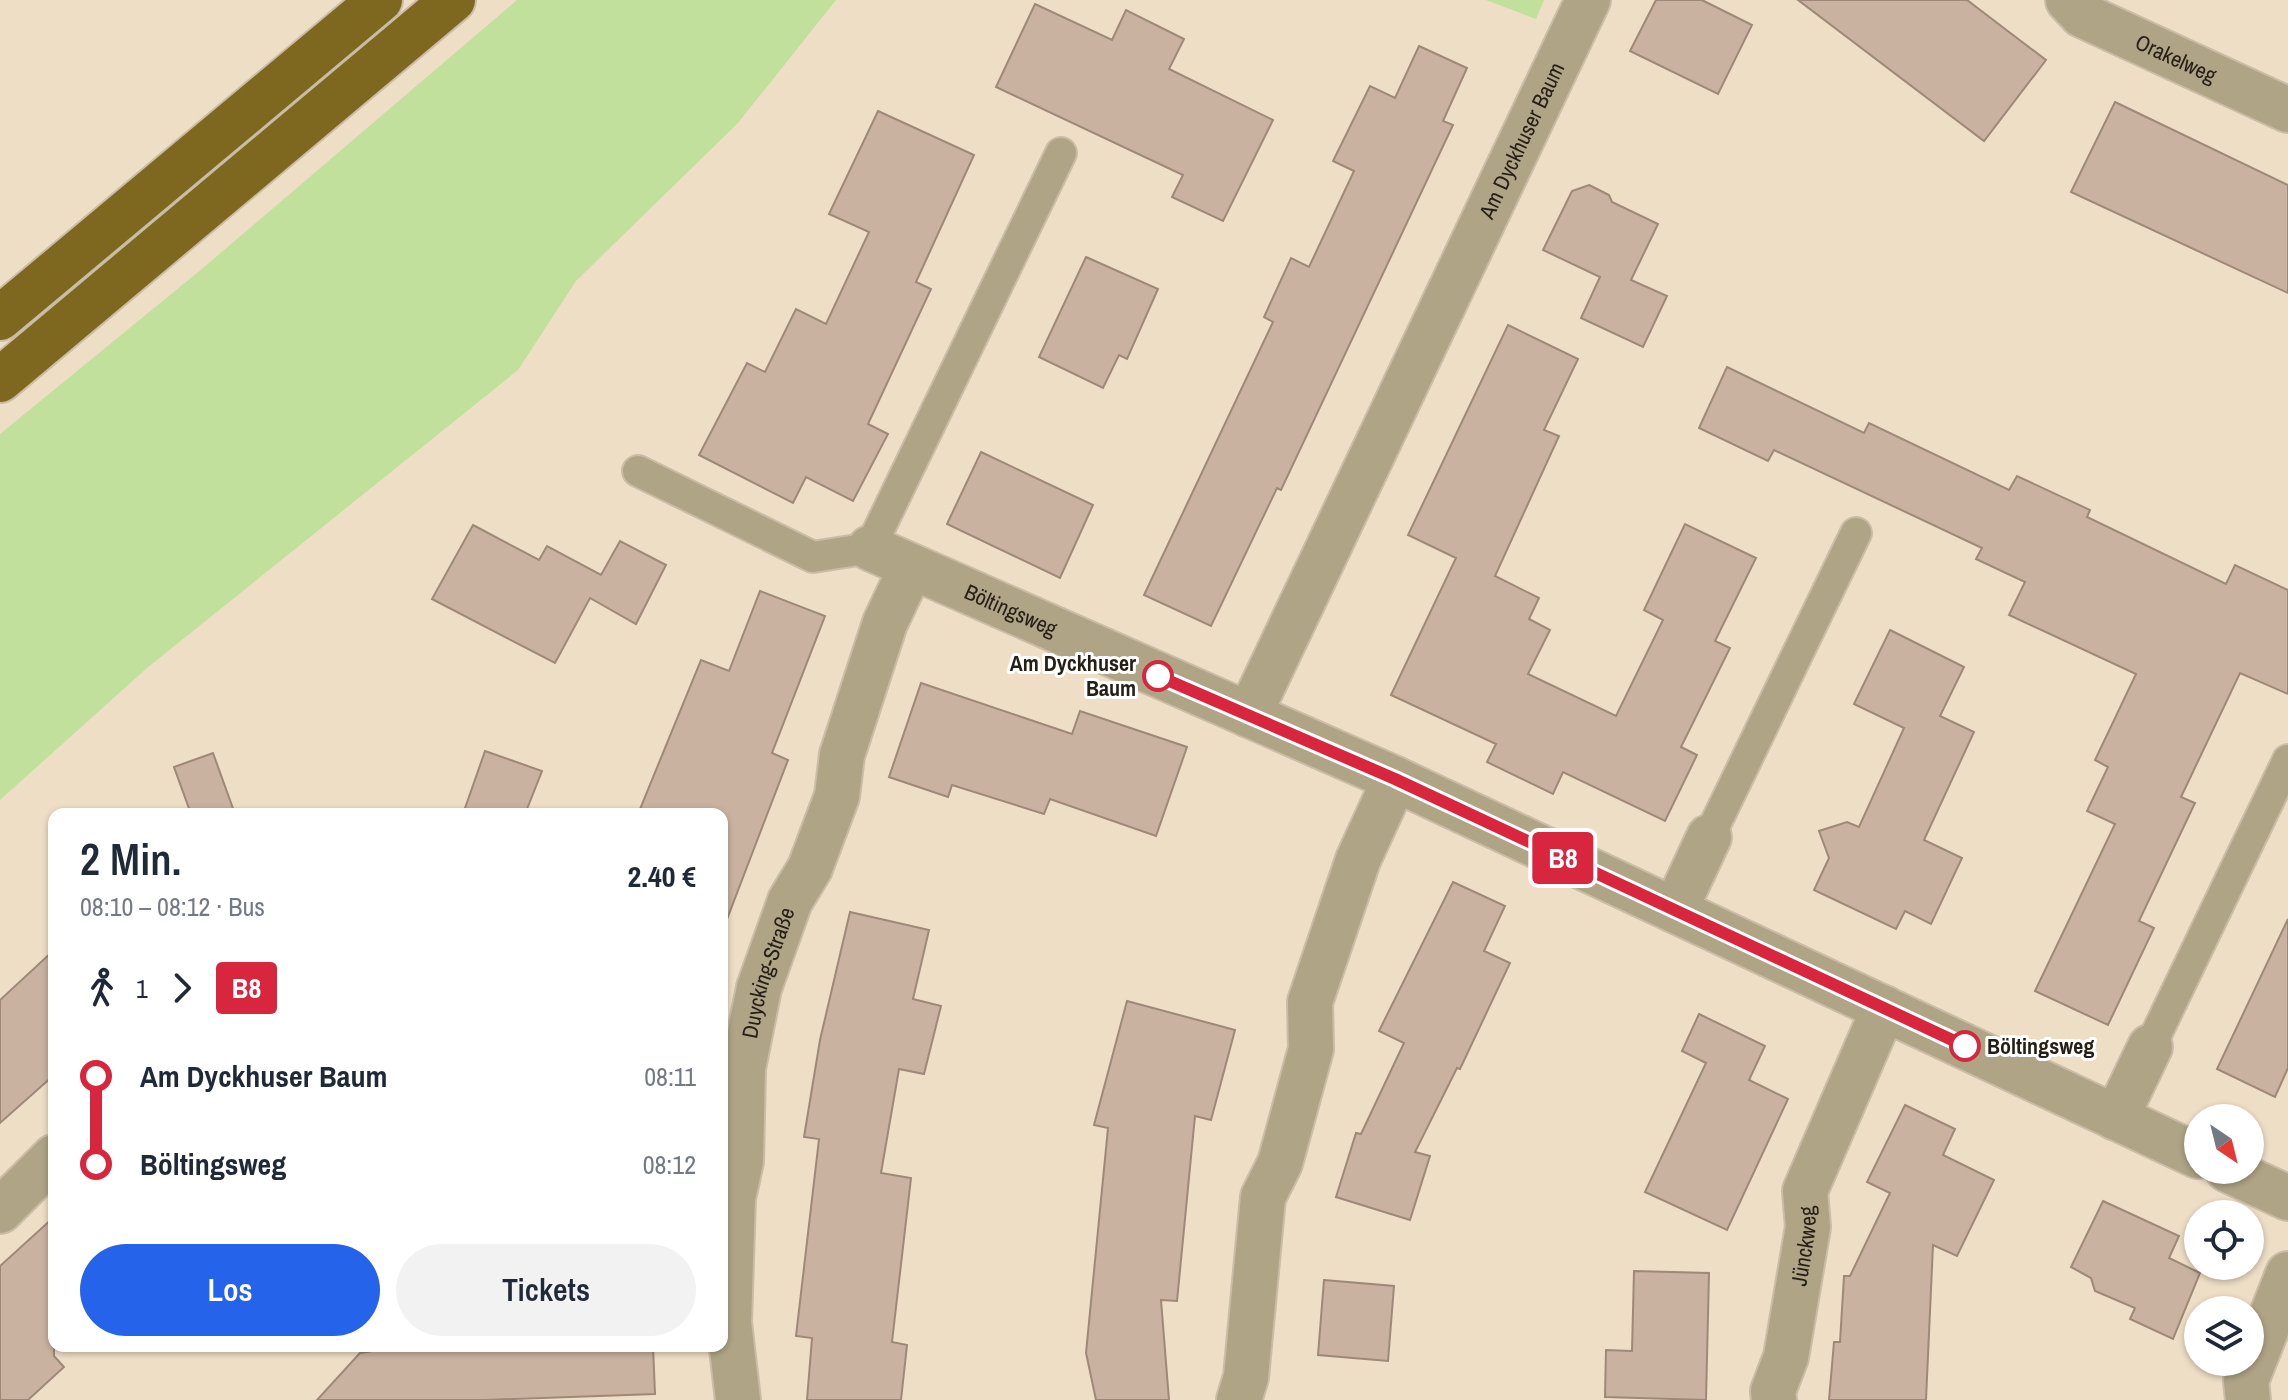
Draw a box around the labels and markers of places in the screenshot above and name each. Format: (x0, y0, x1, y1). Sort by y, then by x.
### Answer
place label: Am Dyckhuser Baum (1010, 648, 1136, 703)
marker: Am Dyckhuser Baum (1143, 661, 1173, 691)
marker: Böltingsweg (1950, 1031, 1980, 1061)
place label: Böltingsweg (1987, 1031, 2094, 1061)

